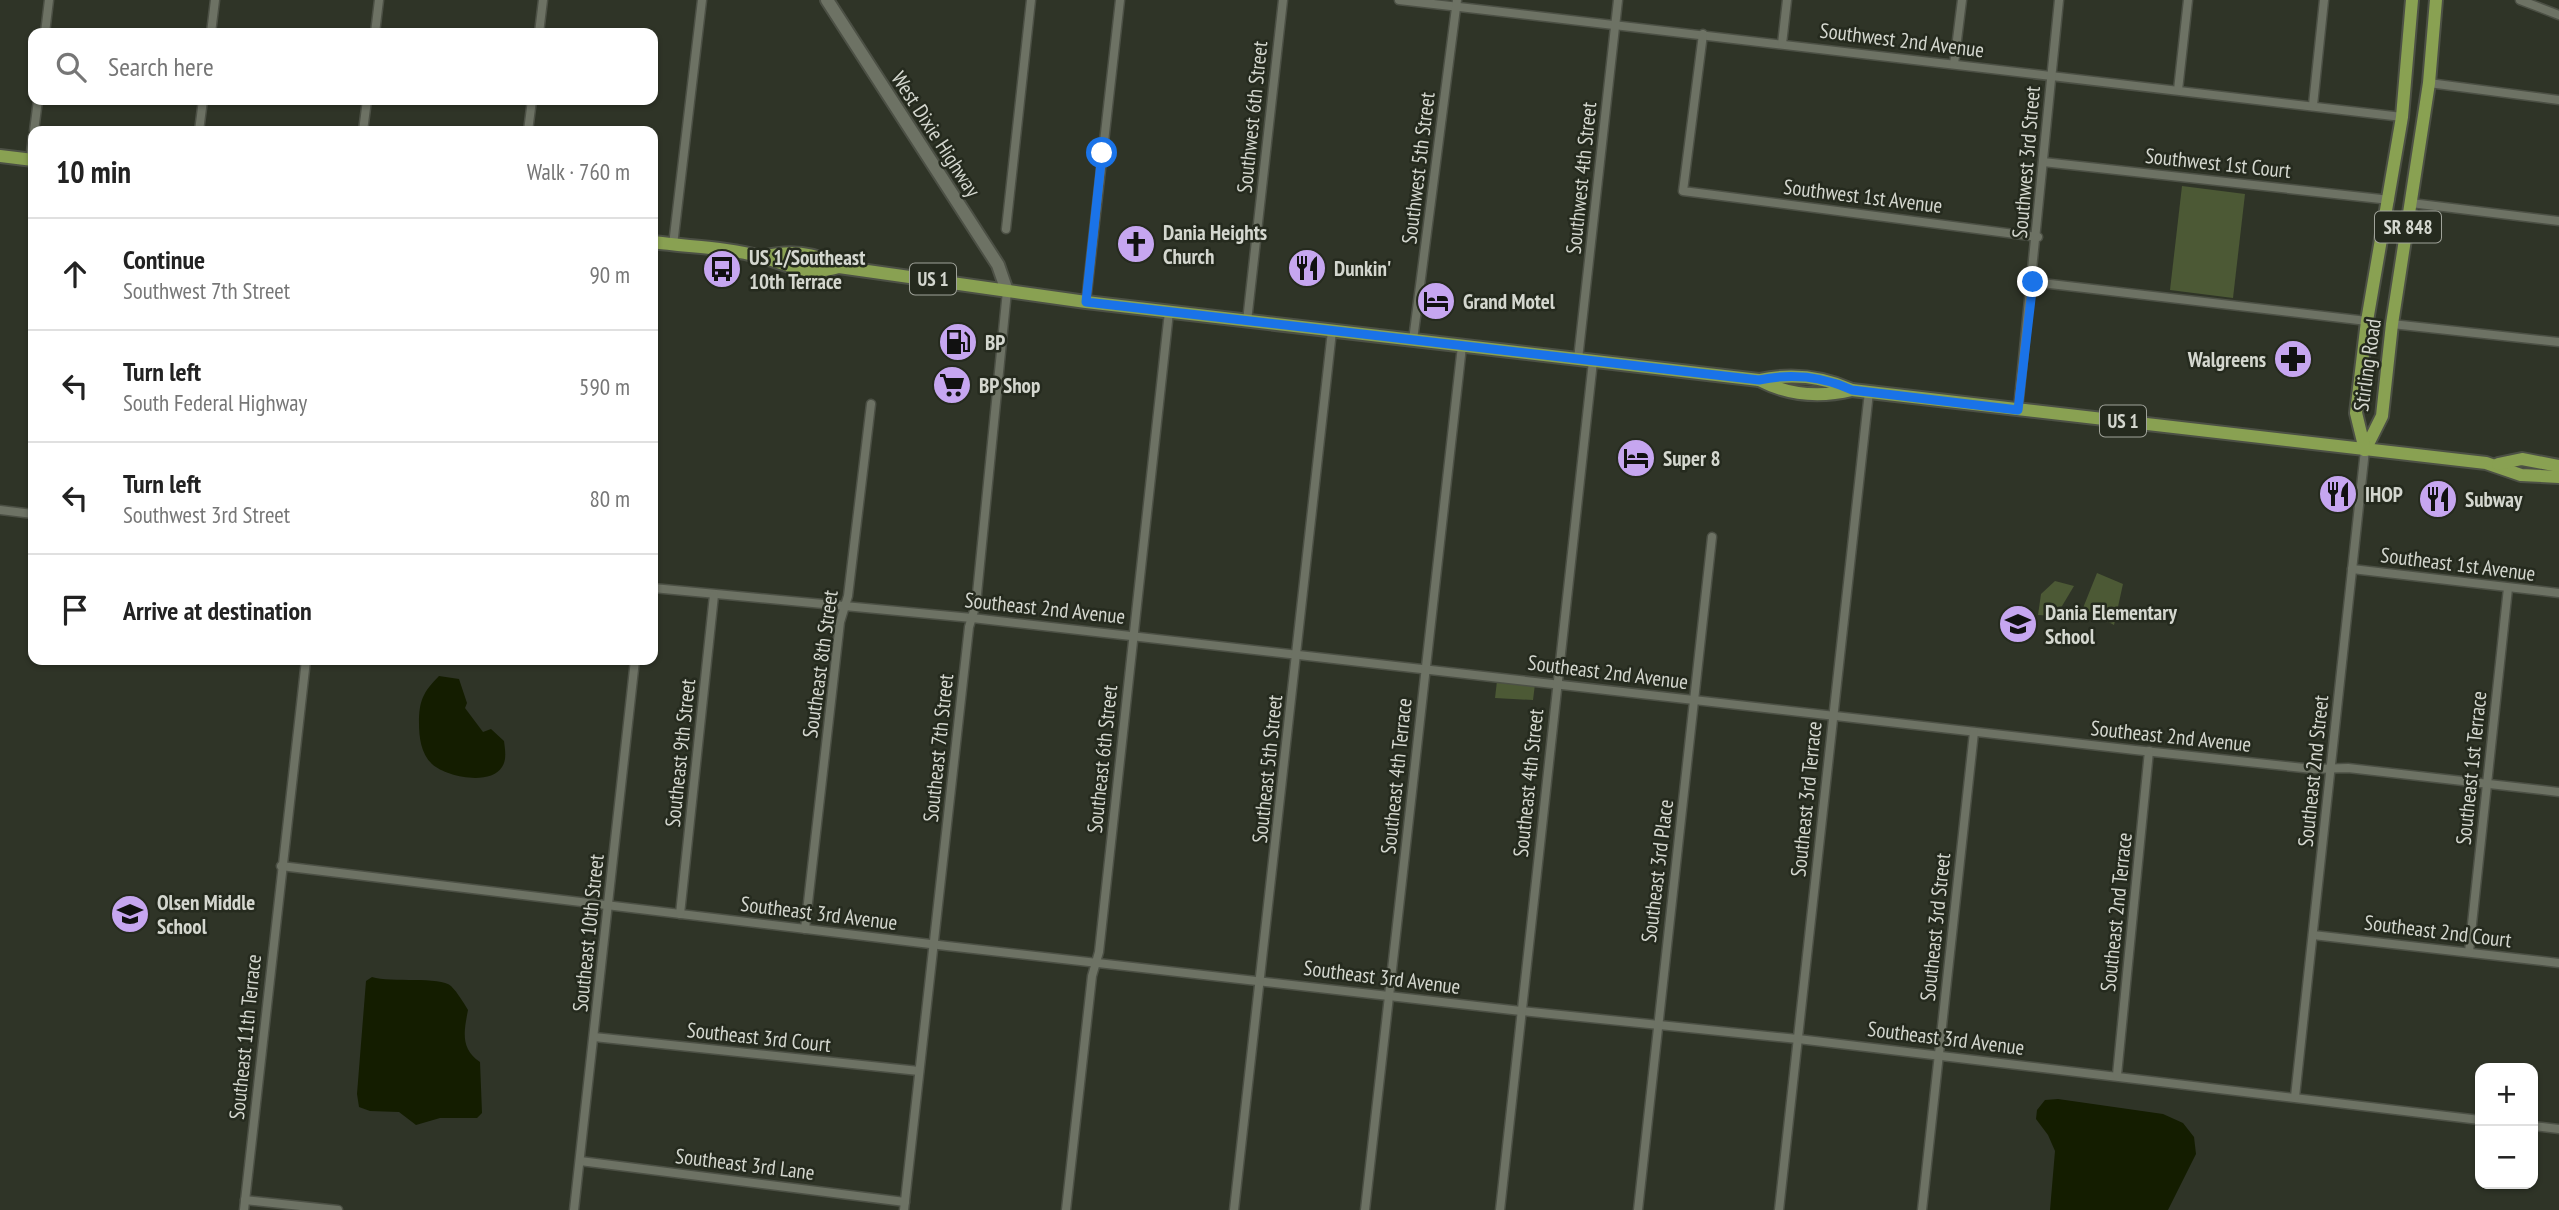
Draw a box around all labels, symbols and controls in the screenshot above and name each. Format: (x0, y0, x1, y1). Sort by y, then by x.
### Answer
street label: Southwest 2nd Avenue (1818, 17, 1986, 63)
search box (28, 28, 658, 105)
street label: Southwest 6th Street (1231, 39, 1273, 194)
icon: search (52, 48, 90, 86)
text: Search here (108, 50, 214, 83)
street label: West Dixie Highway (885, 66, 987, 202)
street label: Southwest 3rd Street (2006, 85, 2046, 239)
street label: Southwest 5th Street (1395, 90, 1441, 245)
street label: Southwest 4th Street (1560, 100, 1602, 255)
route start (1086, 137, 1117, 168)
street label: Southwest 1st Court (2144, 142, 2292, 184)
text: 10 min (56, 152, 131, 191)
text: Walk · 760 m (527, 157, 630, 186)
street label: Southwest 1st Avenue (1782, 173, 1944, 219)
road number: SR 848 (2375, 212, 2441, 243)
place label: Dania Heights Church (1163, 219, 1267, 270)
church icon: Dania Heights Church (1115, 223, 1157, 265)
text: Continue (123, 243, 205, 276)
place label: US 1/Southeast 10th Terrace (749, 244, 865, 295)
restaurant icon: Dunkin' (1286, 247, 1328, 289)
bus stop icon: US 1/Southeast 10th Terrace (701, 248, 743, 290)
icon: ahead (56, 255, 94, 293)
place label: Dunkin' (1334, 255, 1391, 282)
text: 90 m (589, 260, 630, 289)
road number: US 1 (910, 264, 956, 294)
route end (2017, 266, 2048, 297)
text: Southwest 7th Street (123, 276, 290, 305)
hotel icon: Grand Motel (1415, 280, 1457, 322)
place label: Grand Motel (1463, 288, 1556, 315)
street label: Stirling Road (2347, 317, 2387, 413)
fuel station icon: BP (937, 321, 979, 363)
place label: BP (985, 329, 1005, 356)
pharmacy icon: Walgreens (2272, 338, 2314, 380)
place label: Walgreens (2187, 346, 2266, 373)
text: Turn left (123, 355, 201, 388)
supermarket icon: BP Shop (931, 364, 973, 406)
icon: left (56, 367, 94, 405)
text: 590 m (579, 372, 630, 401)
place label: BP Shop (979, 372, 1040, 399)
text: South Federal Highway (123, 388, 307, 417)
road number: US 1 (2100, 406, 2146, 436)
hotel icon: Super 8 (1615, 437, 1657, 479)
place label: Super 8 (1663, 445, 1720, 472)
text: Turn left (123, 467, 201, 500)
restaurant icon: IHOP (2317, 473, 2359, 515)
restaurant icon: Subway (2417, 478, 2459, 520)
icon: left (56, 479, 94, 517)
place label: IHOP (2365, 481, 2403, 508)
text: 80 m (589, 484, 630, 513)
place label: Subway (2465, 486, 2523, 513)
text: Southwest 3rd Street (123, 500, 290, 529)
street label: Southeast 1st Avenue (2379, 541, 2537, 587)
street label: Southeast 2nd Avenue (963, 586, 1127, 630)
street label: Southeast 8th Street (796, 588, 844, 740)
icon: arrive (56, 591, 94, 629)
text: Arrive at destination (123, 594, 312, 627)
place label: Dania Elementary School (2045, 599, 2177, 650)
school or university icon: Dania Elementary School (1997, 603, 2039, 645)
street label: Southeast 2nd Avenue (1526, 649, 1690, 695)
street label: Southeast 7th Street (917, 672, 959, 823)
street label: Southeast 9th Street (659, 677, 701, 828)
street label: Southeast 6th Street (1081, 683, 1123, 834)
street label: Southeast 1st Terrace (2450, 690, 2492, 846)
street label: Southeast 5th Street (1246, 693, 1288, 844)
street label: Southeast 2nd Street (2292, 694, 2334, 848)
street label: Southeast 4th Terrace (1374, 697, 1418, 855)
street label: Southeast 4th Street (1507, 707, 1549, 858)
street label: Southeast 2nd Avenue (2089, 714, 2253, 758)
street label: Southeast 3rd Terrace (1784, 720, 1828, 878)
street label: Southeast 3rd Place (1635, 798, 1679, 944)
street label: Southeast 2nd Terrace (2094, 831, 2138, 993)
street label: Southeast 3rd Street (1914, 851, 1956, 1002)
street label: Southeast 10th Street (566, 853, 610, 1013)
place label: Olsen Middle School (157, 889, 255, 940)
street label: Southeast 3rd Avenue (739, 890, 899, 936)
school or university icon: Olsen Middle School (109, 893, 151, 935)
street label: Southeast 2nd Court (2363, 909, 2513, 953)
street label: Southeast 11th Terrace (223, 953, 267, 1121)
street label: Southeast 3rd Avenue (1302, 954, 1462, 1000)
street label: Southeast 3rd Avenue (1866, 1015, 2026, 1061)
street label: Southeast 3rd Court (686, 1016, 833, 1058)
map controls (2475, 1063, 2538, 1189)
button: + (2475, 1063, 2538, 1126)
button: − (2475, 1126, 2538, 1189)
street label: Southeast 3rd Lane (674, 1142, 816, 1186)

